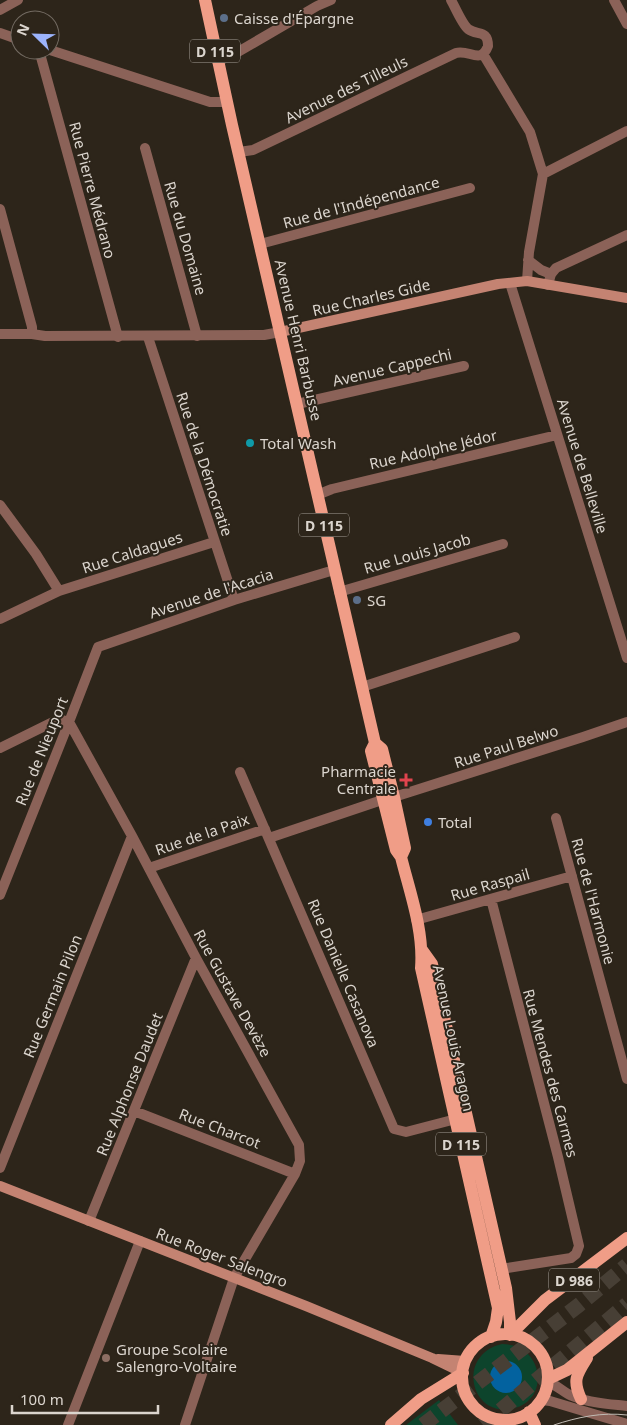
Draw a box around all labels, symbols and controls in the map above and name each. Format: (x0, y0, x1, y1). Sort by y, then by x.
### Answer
place label: Caisse d'Épargne (234, 8, 354, 28)
north arrow (10, 10, 60, 60)
marker: Caisse d'Épargne (218, 12, 230, 24)
text: N (12, 21, 34, 39)
road number: D 115 (190, 40, 240, 62)
street label: Avenue des Tilleuls (281, 51, 411, 127)
street label: Rue Pierre Médrano (65, 119, 121, 261)
street label: Rue de l'Indépendance (280, 171, 442, 233)
street label: Rue du Domaine (160, 179, 212, 297)
street label: Avenue Henri Barbusse (271, 257, 327, 423)
street label: Rue Charles Gide (310, 274, 432, 320)
street label: Avenue Cappechi (330, 344, 454, 390)
street label: Rue de la Démocratie (172, 389, 238, 539)
street label: Avenue de Belleville (553, 396, 613, 536)
street label: Rue Adolphe Jédor (367, 425, 499, 473)
place label: Total Wash (260, 433, 337, 453)
marker: Total Wash (244, 437, 256, 449)
road number: D 115 (299, 514, 349, 536)
street label: Rue Caldagues (79, 526, 185, 578)
street label: Rue Louis Jacob (361, 528, 473, 578)
street label: Avenue de l'Acacia (147, 564, 275, 622)
place label: SG (367, 590, 386, 610)
marker: SG (351, 594, 363, 606)
street label: Rue de Nieuport (10, 693, 72, 808)
street label: Rue Paul Belwo (451, 720, 561, 772)
place label: Pharmacie Centrale (321, 761, 396, 798)
marker: Pharmacie Centrale (400, 774, 412, 786)
street label: Rue de la Paix (152, 809, 252, 859)
place label: Total (438, 812, 472, 832)
marker: Total (422, 816, 434, 828)
street label: Rue de l'Harmonie (567, 836, 621, 966)
street label: Rue Raspail (448, 863, 532, 905)
street label: Rue Danielle Casanova (304, 896, 384, 1050)
street label: Rue Gustave Devèze (190, 926, 276, 1060)
street label: Rue Germain Pilon (18, 931, 86, 1061)
street label: Avenue Louis Aragon (429, 963, 479, 1113)
street label: Rue Mendes des Carmes (519, 987, 583, 1159)
street label: Rue Alphonse Daudet (91, 1009, 167, 1158)
street label: Rue Charcot (176, 1103, 264, 1153)
road number: D 115 (436, 1132, 486, 1156)
street label: Rue Roger Salengro (153, 1223, 291, 1291)
road number: D 986 (549, 1268, 599, 1292)
place label: Groupe Scolaire Salengro-Voltaire (116, 1339, 237, 1376)
marker: Groupe Scolaire Salengro-Voltaire (100, 1352, 112, 1364)
scale bar (12, 1382, 159, 1414)
text: 100 m (20, 1389, 64, 1409)

